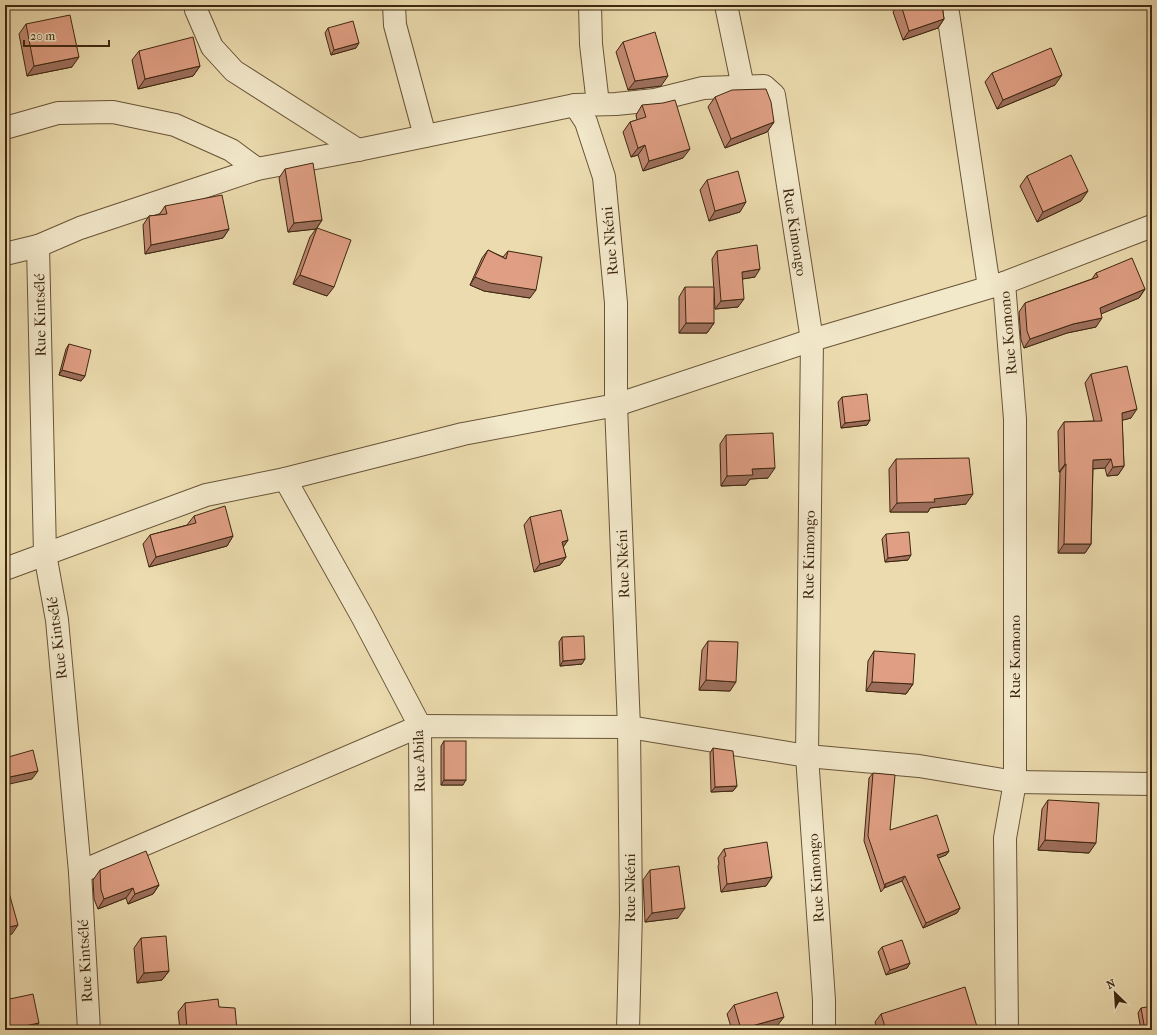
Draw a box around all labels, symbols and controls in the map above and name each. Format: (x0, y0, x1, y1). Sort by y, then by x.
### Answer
scale bar (24, 22, 109, 48)
text: 20 m (30, 29, 55, 43)
street label: Rue Kimongo (779, 187, 811, 278)
street label: Rue Nkéni (598, 205, 622, 276)
street label: Rue Kintsélé (30, 273, 50, 357)
street label: Rue Komono (995, 290, 1021, 376)
street label: Rue Kimongo (799, 510, 819, 600)
street label: Rue Nkéni (613, 529, 633, 599)
street label: Rue Kintsélé (43, 595, 71, 680)
street label: Rue Komono (1006, 615, 1024, 699)
street label: Rue Abila (409, 728, 429, 793)
street label: Rue Kimongo (804, 832, 828, 923)
street label: Rue Nkéni (621, 853, 639, 923)
street label: Rue Kintsélé (74, 918, 96, 1003)
north arrow (1095, 973, 1135, 1013)
text: N (1104, 976, 1118, 992)

